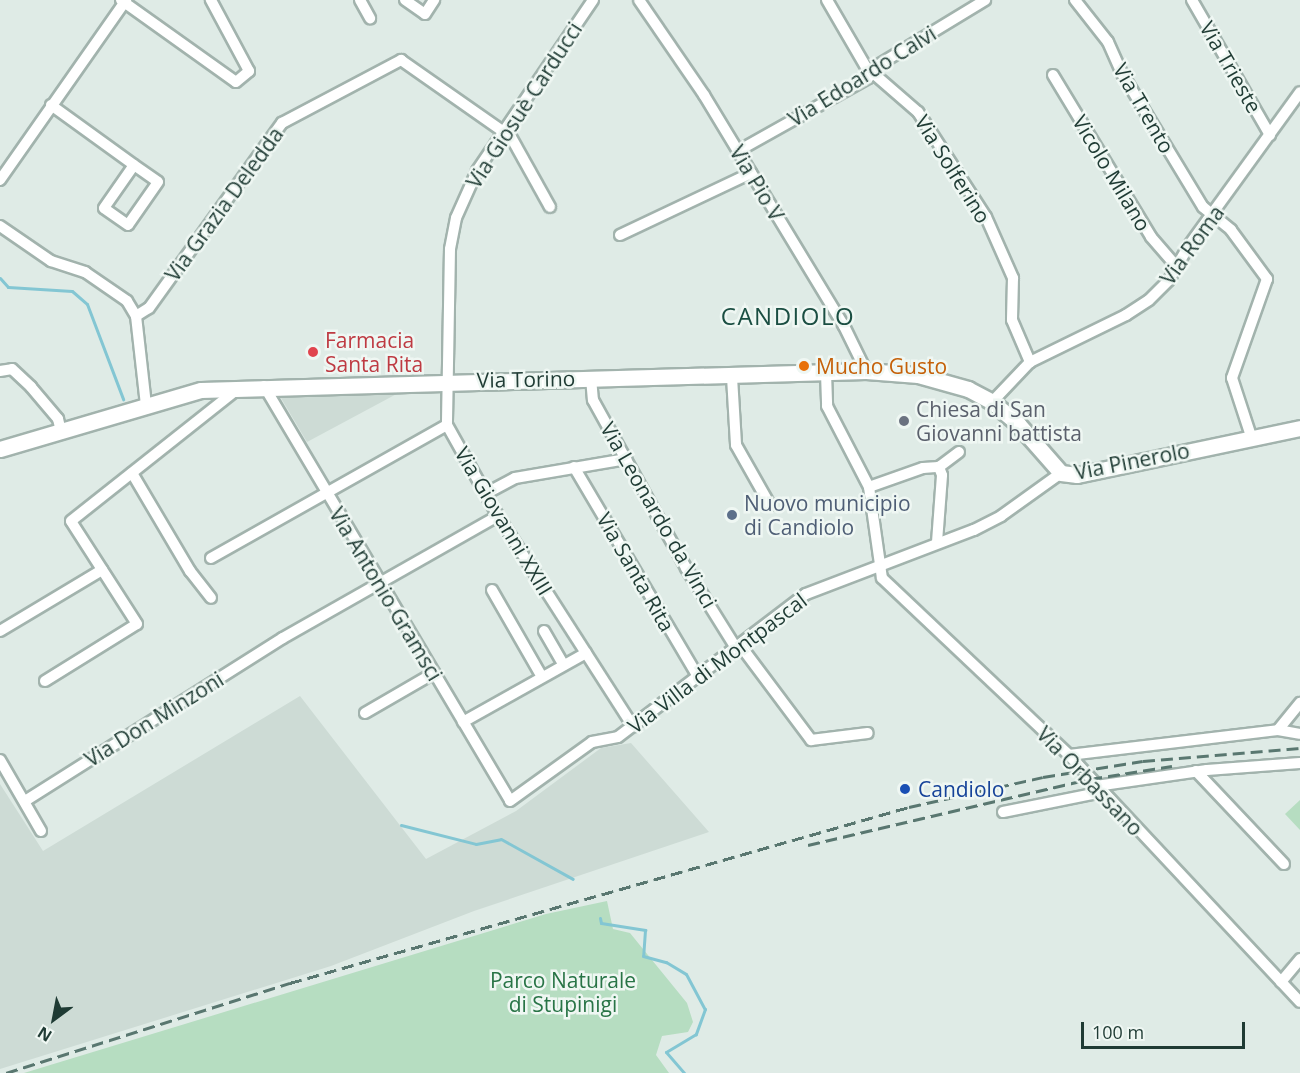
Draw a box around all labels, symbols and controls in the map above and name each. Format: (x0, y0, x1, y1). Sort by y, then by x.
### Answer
street label: Via Giosuè Carducci (461, 17, 587, 193)
street label: Via Trieste (1195, 17, 1267, 117)
street label: Via Edoardo Calvi (784, 20, 940, 132)
street label: Via Trento (1108, 58, 1180, 158)
street label: Via Solferino (910, 110, 996, 228)
street label: Vicolo Milano (1068, 111, 1156, 235)
street label: Via Grazia Deledda (160, 122, 288, 286)
street label: Via Pio V (725, 141, 789, 225)
street label: Via Roma (1155, 201, 1229, 289)
district label: CANDIOLO (721, 302, 855, 330)
place label: Farmacia Santa Rita (325, 327, 423, 377)
marker: Farmacia Santa Rita (306, 345, 320, 359)
place label: Mucho Gusto (816, 353, 947, 379)
marker: Mucho Gusto (797, 359, 811, 373)
street label: Via Torino (477, 366, 575, 392)
place label: Chiesa di San Giovanni battista (916, 396, 1082, 446)
marker: Chiesa di San Giovanni battista (897, 414, 911, 428)
street label: Via Leonardo da Vinci (595, 418, 723, 612)
street label: Via Pinerolo (1072, 437, 1192, 485)
street label: Via Giovanni XXIII (450, 442, 558, 600)
place label: Nuovo municipio di Candiolo (744, 490, 911, 540)
street label: Via Antonio Gramsci (324, 503, 448, 685)
street label: Via Santa Rita (592, 508, 680, 636)
marker: Nuovo municipio di Candiolo (725, 508, 739, 522)
street label: Via Villa di Montpascal (623, 587, 811, 739)
street label: Via Don Minzoni (80, 666, 228, 772)
street label: Via Orbassano (1032, 721, 1148, 841)
place label: Candiolo (918, 776, 1004, 802)
marker: Candiolo (896, 780, 914, 798)
park label: Parco Naturale di Stupinigi (490, 967, 636, 1017)
north arrow (24, 989, 84, 1049)
scale bar (1084, 1010, 1248, 1048)
text: 100 m (1092, 1020, 1144, 1044)
text: N (33, 1021, 56, 1047)

